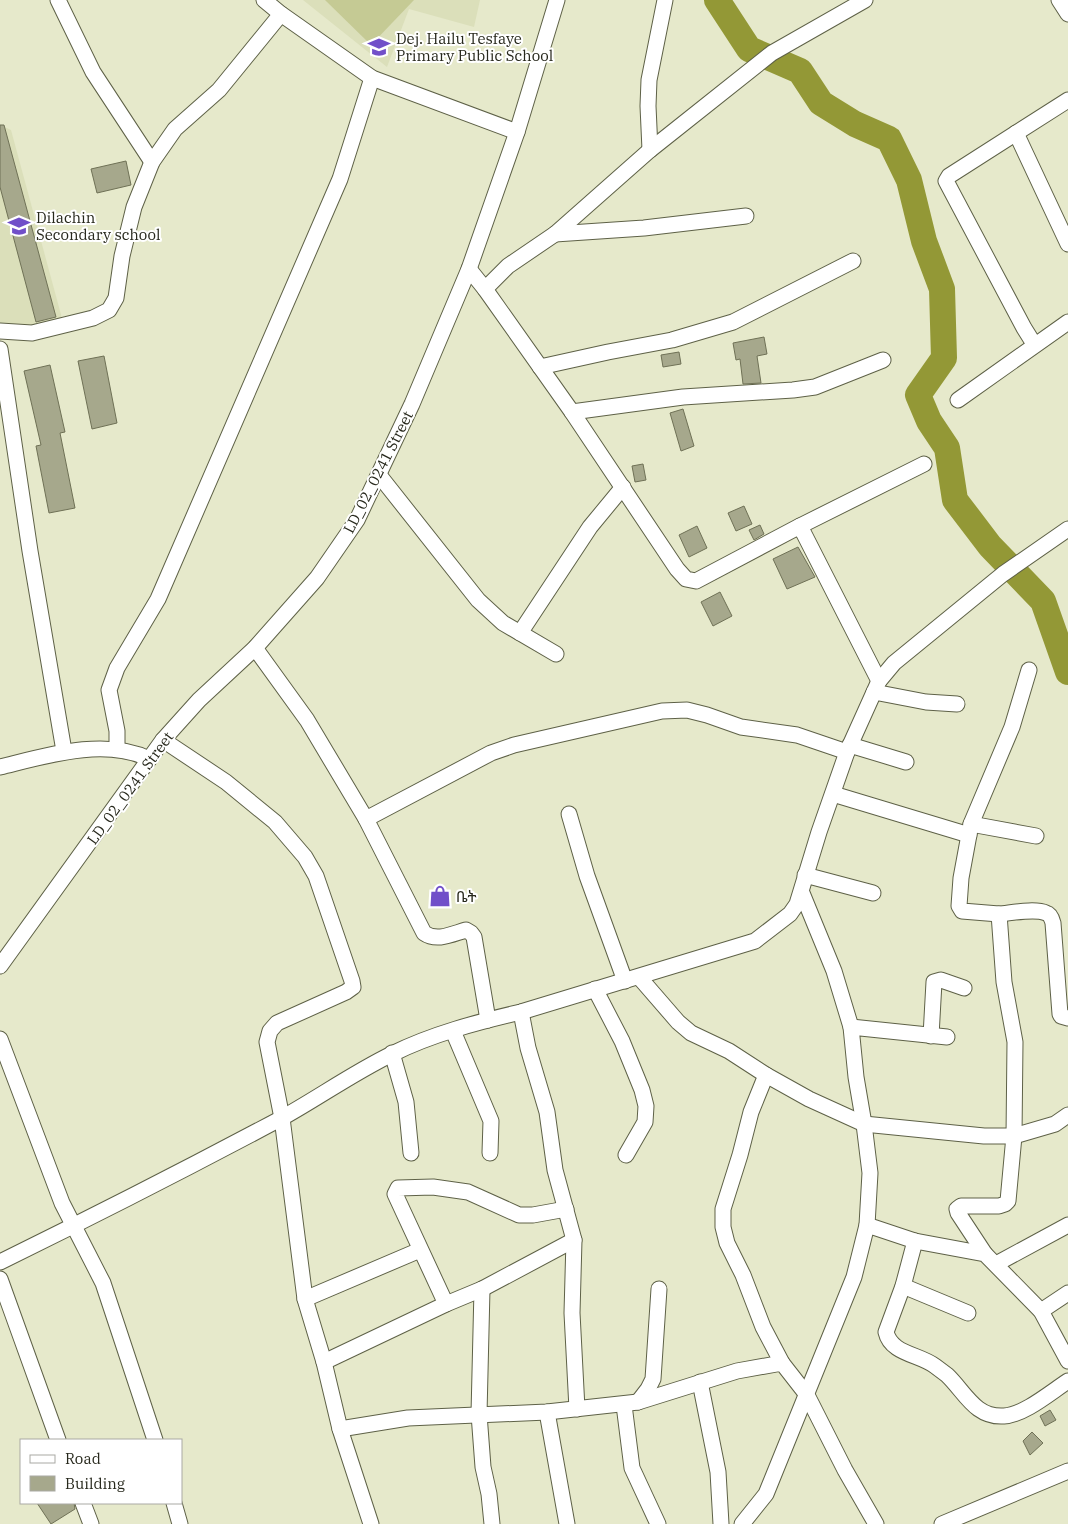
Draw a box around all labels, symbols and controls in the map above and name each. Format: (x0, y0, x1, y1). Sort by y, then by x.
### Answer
place label: Dej. Hailu Tesfaye Primary Public School (396, 29, 553, 65)
school or university icon: Dej. Hailu Tesfaye Primary Public School (366, 34, 392, 60)
place label: Dilachin Secondary school (36, 208, 160, 244)
school or university icon: Dilachin Secondary school (6, 213, 32, 239)
street label: LD_02_0241 Street (339, 408, 417, 536)
street label: LD_02_0241 Street (83, 728, 177, 848)
shop icon: ቤት (427, 883, 453, 909)
place label: ቤት (456, 887, 477, 906)
legend (20, 1439, 182, 1504)
text: Road (65, 1449, 101, 1468)
text: Building (65, 1474, 125, 1493)

